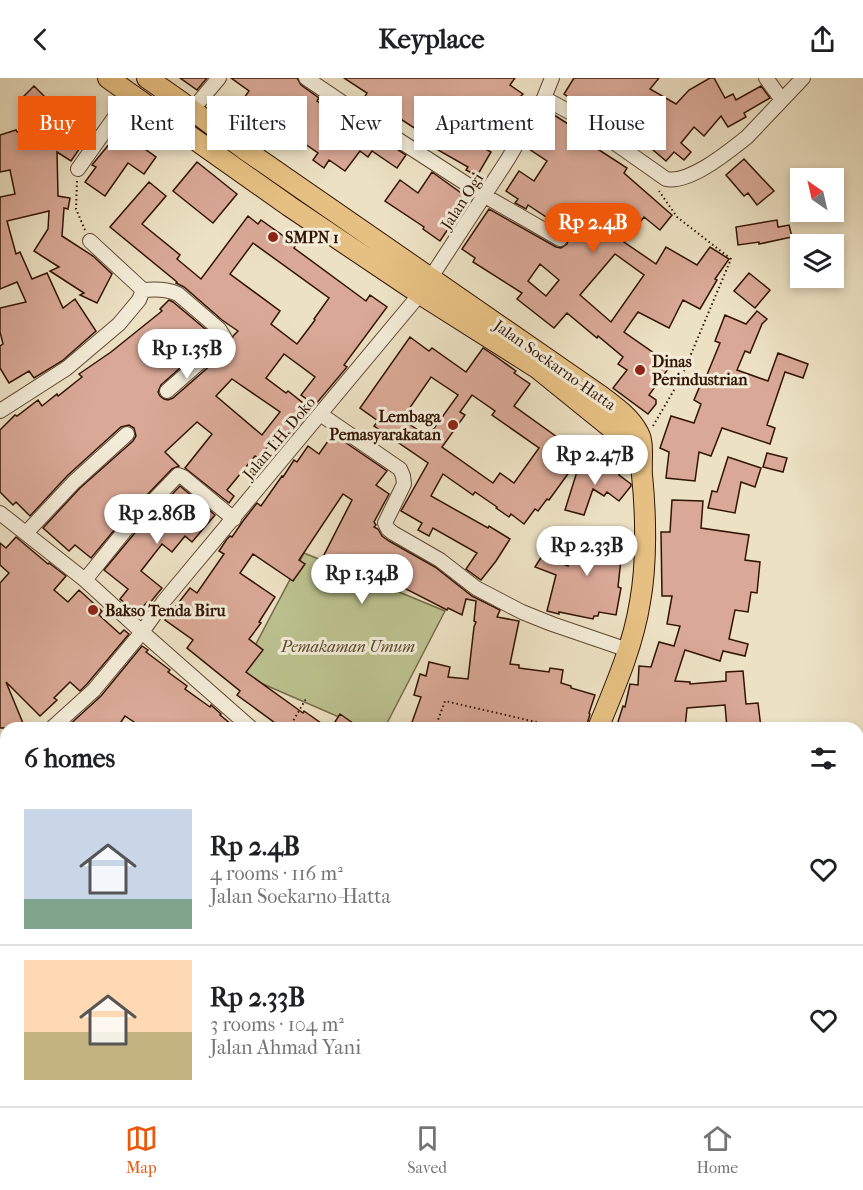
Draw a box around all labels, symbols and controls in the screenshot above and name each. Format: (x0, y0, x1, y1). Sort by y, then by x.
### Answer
icon: back (24, 23, 57, 56)
text: Keyplace (378, 23, 485, 55)
icon: share (806, 23, 839, 56)
chip: Buy (18, 96, 96, 150)
chip: Rent (108, 96, 195, 150)
chip: Filters (207, 96, 307, 150)
chip: New (319, 96, 402, 150)
chip: Apartment (414, 96, 555, 150)
chip: House (567, 96, 666, 150)
north arrow (790, 168, 844, 222)
map controls (790, 168, 844, 288)
street label: Jalan Ogi (436, 169, 487, 235)
pin: Rp 2.4B (538, 203, 648, 254)
text: Rp 2.4B (558, 211, 628, 234)
place label: SMPN 1 (285, 228, 339, 247)
marker: SMPN 1 (266, 230, 280, 244)
button: layers (790, 234, 844, 288)
street label: Jalan Soekarno-Hatta (489, 315, 620, 415)
pin: Rp 1.35B (125, 329, 249, 380)
text: Rp 1.35B (152, 337, 222, 360)
place label: Dinas Perindustrian (652, 352, 748, 389)
marker: Dinas Perindustrian (633, 363, 647, 377)
street label: Jalan I.H. Doko (238, 393, 319, 485)
place label: Lembaga Pemasyarakatan (329, 407, 442, 445)
marker: Lembaga Pemasyarakatan (446, 418, 460, 432)
pin: Rp 2.47B (533, 435, 657, 486)
text: Rp 2.47B (556, 443, 634, 466)
pin: Rp 2.86B (95, 494, 219, 545)
text: Rp 2.86B (118, 502, 196, 525)
pin: Rp 2.33B (525, 526, 649, 577)
text: Rp 2.33B (550, 534, 624, 557)
pin: Rp 1.34B (300, 554, 424, 605)
text: Rp 1.34B (325, 562, 399, 585)
place label: Bakso Tenda Biru (105, 601, 227, 620)
marker: Bakso Tenda Biru (86, 603, 100, 617)
park label: Pemakaman Umum (280, 637, 415, 656)
icon: filters (807, 742, 840, 775)
text: 6 homes (24, 743, 115, 774)
text: Rp 2.4B (210, 831, 300, 862)
icon: home (72, 833, 144, 905)
icon: heart (807, 853, 840, 886)
text: 4 rooms · 116 m² (210, 862, 343, 885)
text: Jalan Soekarno-Hatta (210, 885, 391, 908)
text: Rp 2.33B (210, 982, 305, 1013)
icon: home (72, 984, 144, 1056)
icon: heart (807, 1004, 840, 1037)
text: 3 rooms · 104 m² (210, 1013, 344, 1036)
text: Jalan Ahmad Yani (210, 1036, 361, 1059)
tab: Map (125, 1122, 158, 1177)
tab: Saved (407, 1122, 447, 1177)
tab: Home (697, 1122, 738, 1177)

